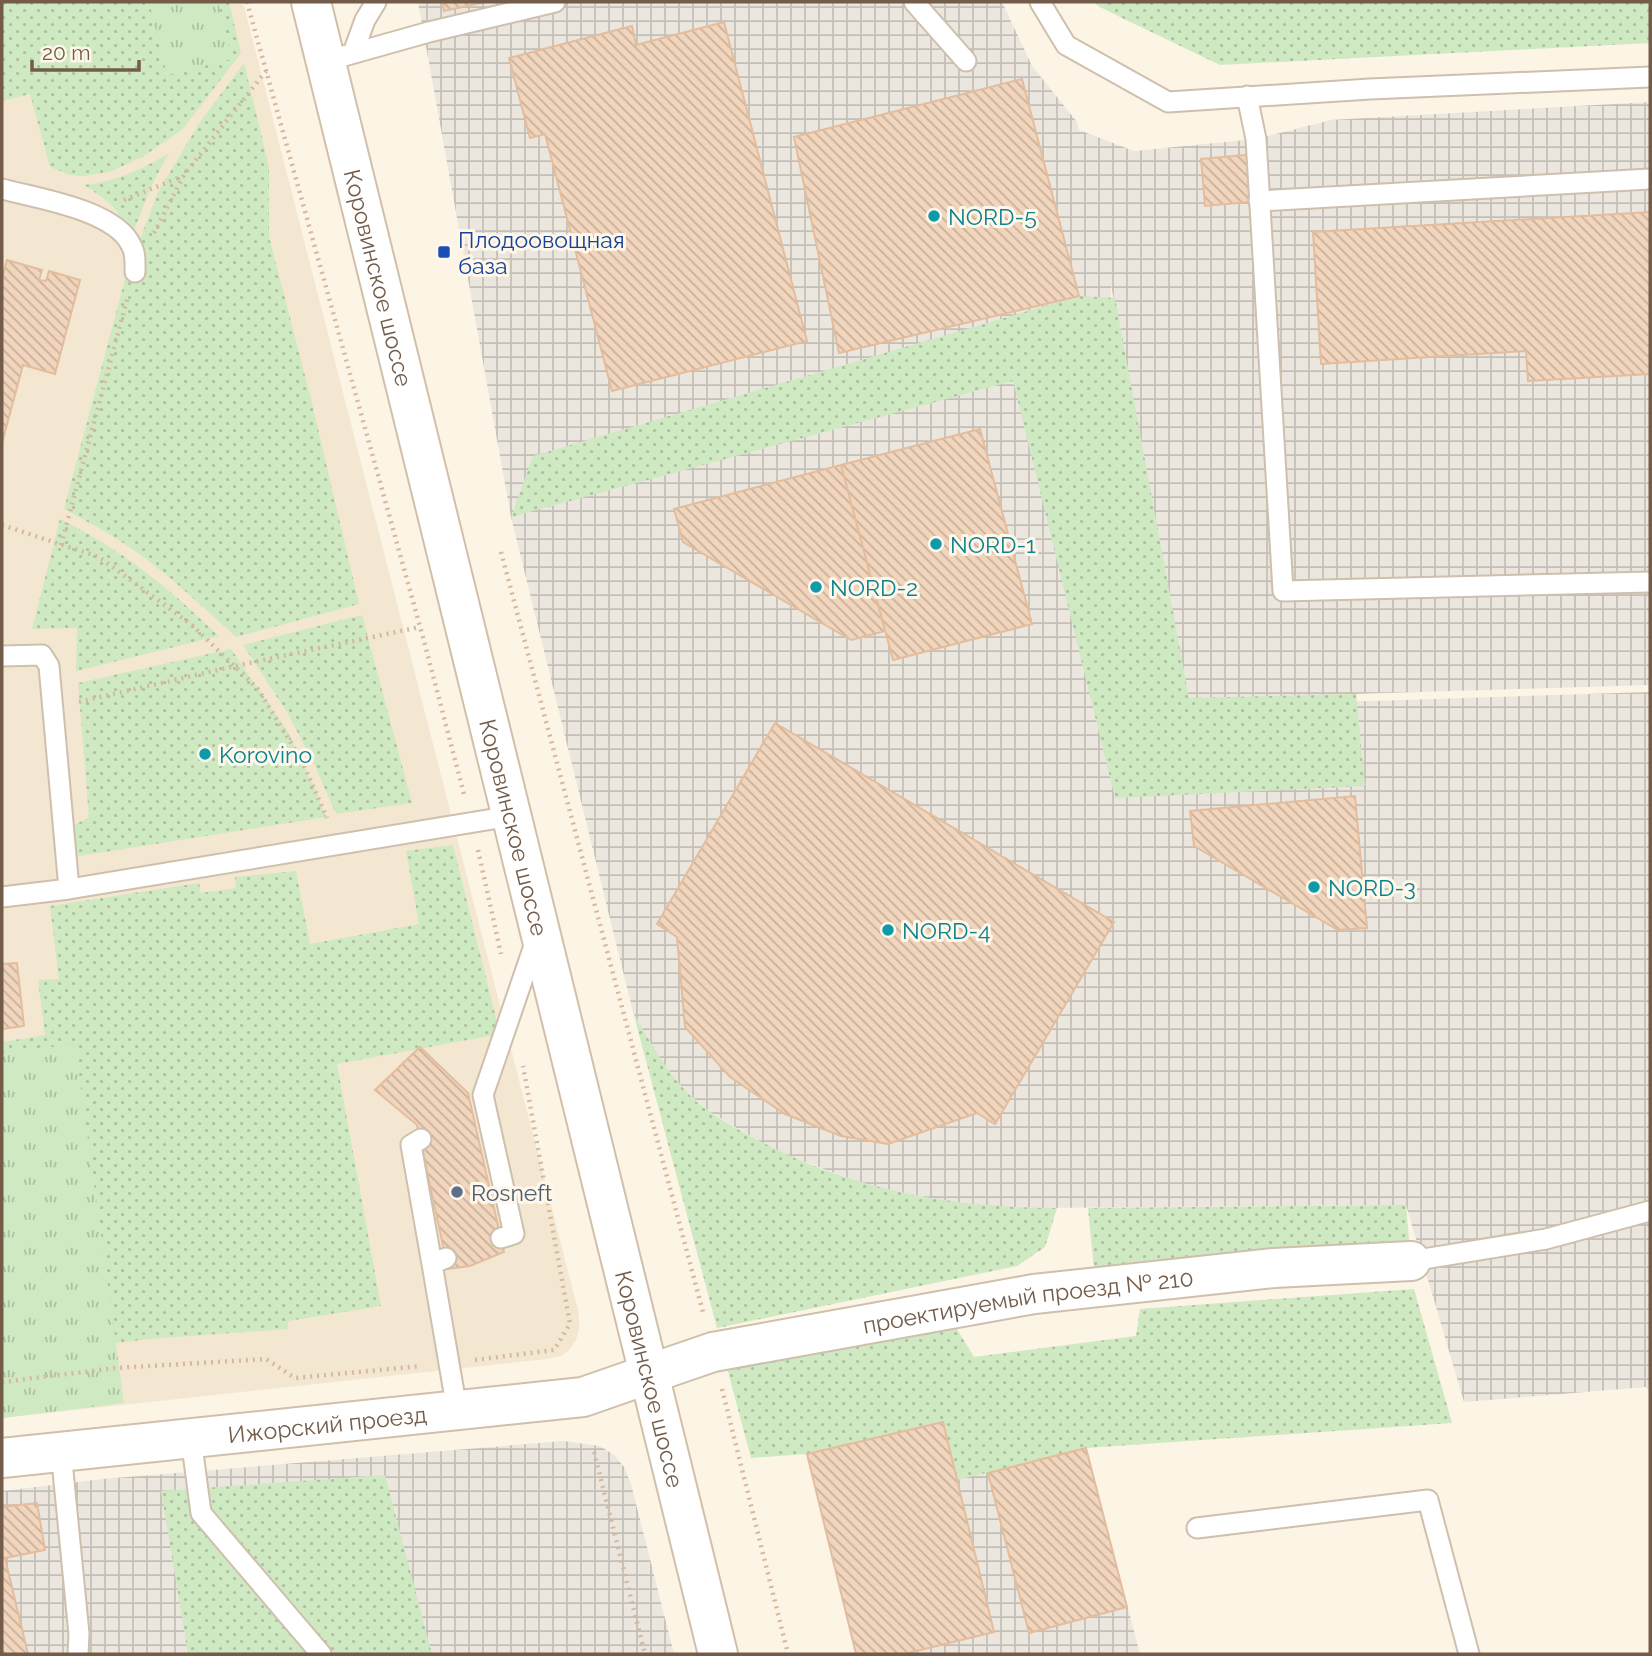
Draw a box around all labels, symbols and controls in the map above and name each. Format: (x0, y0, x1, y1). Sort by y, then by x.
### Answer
scale bar (32, 28, 138, 72)
text: 20 m (42, 40, 90, 65)
street label: Коровинское шоссе (339, 166, 419, 389)
place label: NORD-5 (948, 203, 1037, 230)
marker: NORD-5 (926, 208, 942, 224)
place label: Плодоовощная база (458, 226, 625, 279)
marker: Плодоовощная база (436, 244, 452, 260)
place label: NORD-1 (950, 531, 1036, 558)
marker: NORD-1 (928, 536, 944, 552)
place label: NORD-2 (830, 574, 918, 601)
marker: NORD-2 (808, 579, 824, 595)
street label: Коровинское шоссе (475, 716, 554, 939)
place label: Korovino (219, 741, 312, 768)
marker: Korovino (197, 746, 213, 762)
place label: NORD-3 (1328, 874, 1416, 901)
marker: NORD-3 (1306, 879, 1322, 895)
place label: NORD-4 (902, 917, 991, 944)
marker: NORD-4 (880, 922, 896, 938)
place label: Rosneft (471, 1179, 553, 1206)
marker: Rosneft (449, 1184, 465, 1200)
street label: проектируемый проезд № 210 (860, 1263, 1195, 1338)
street label: Коровинское шоссе (610, 1268, 690, 1490)
street label: Ижорский проезд (226, 1400, 428, 1448)

